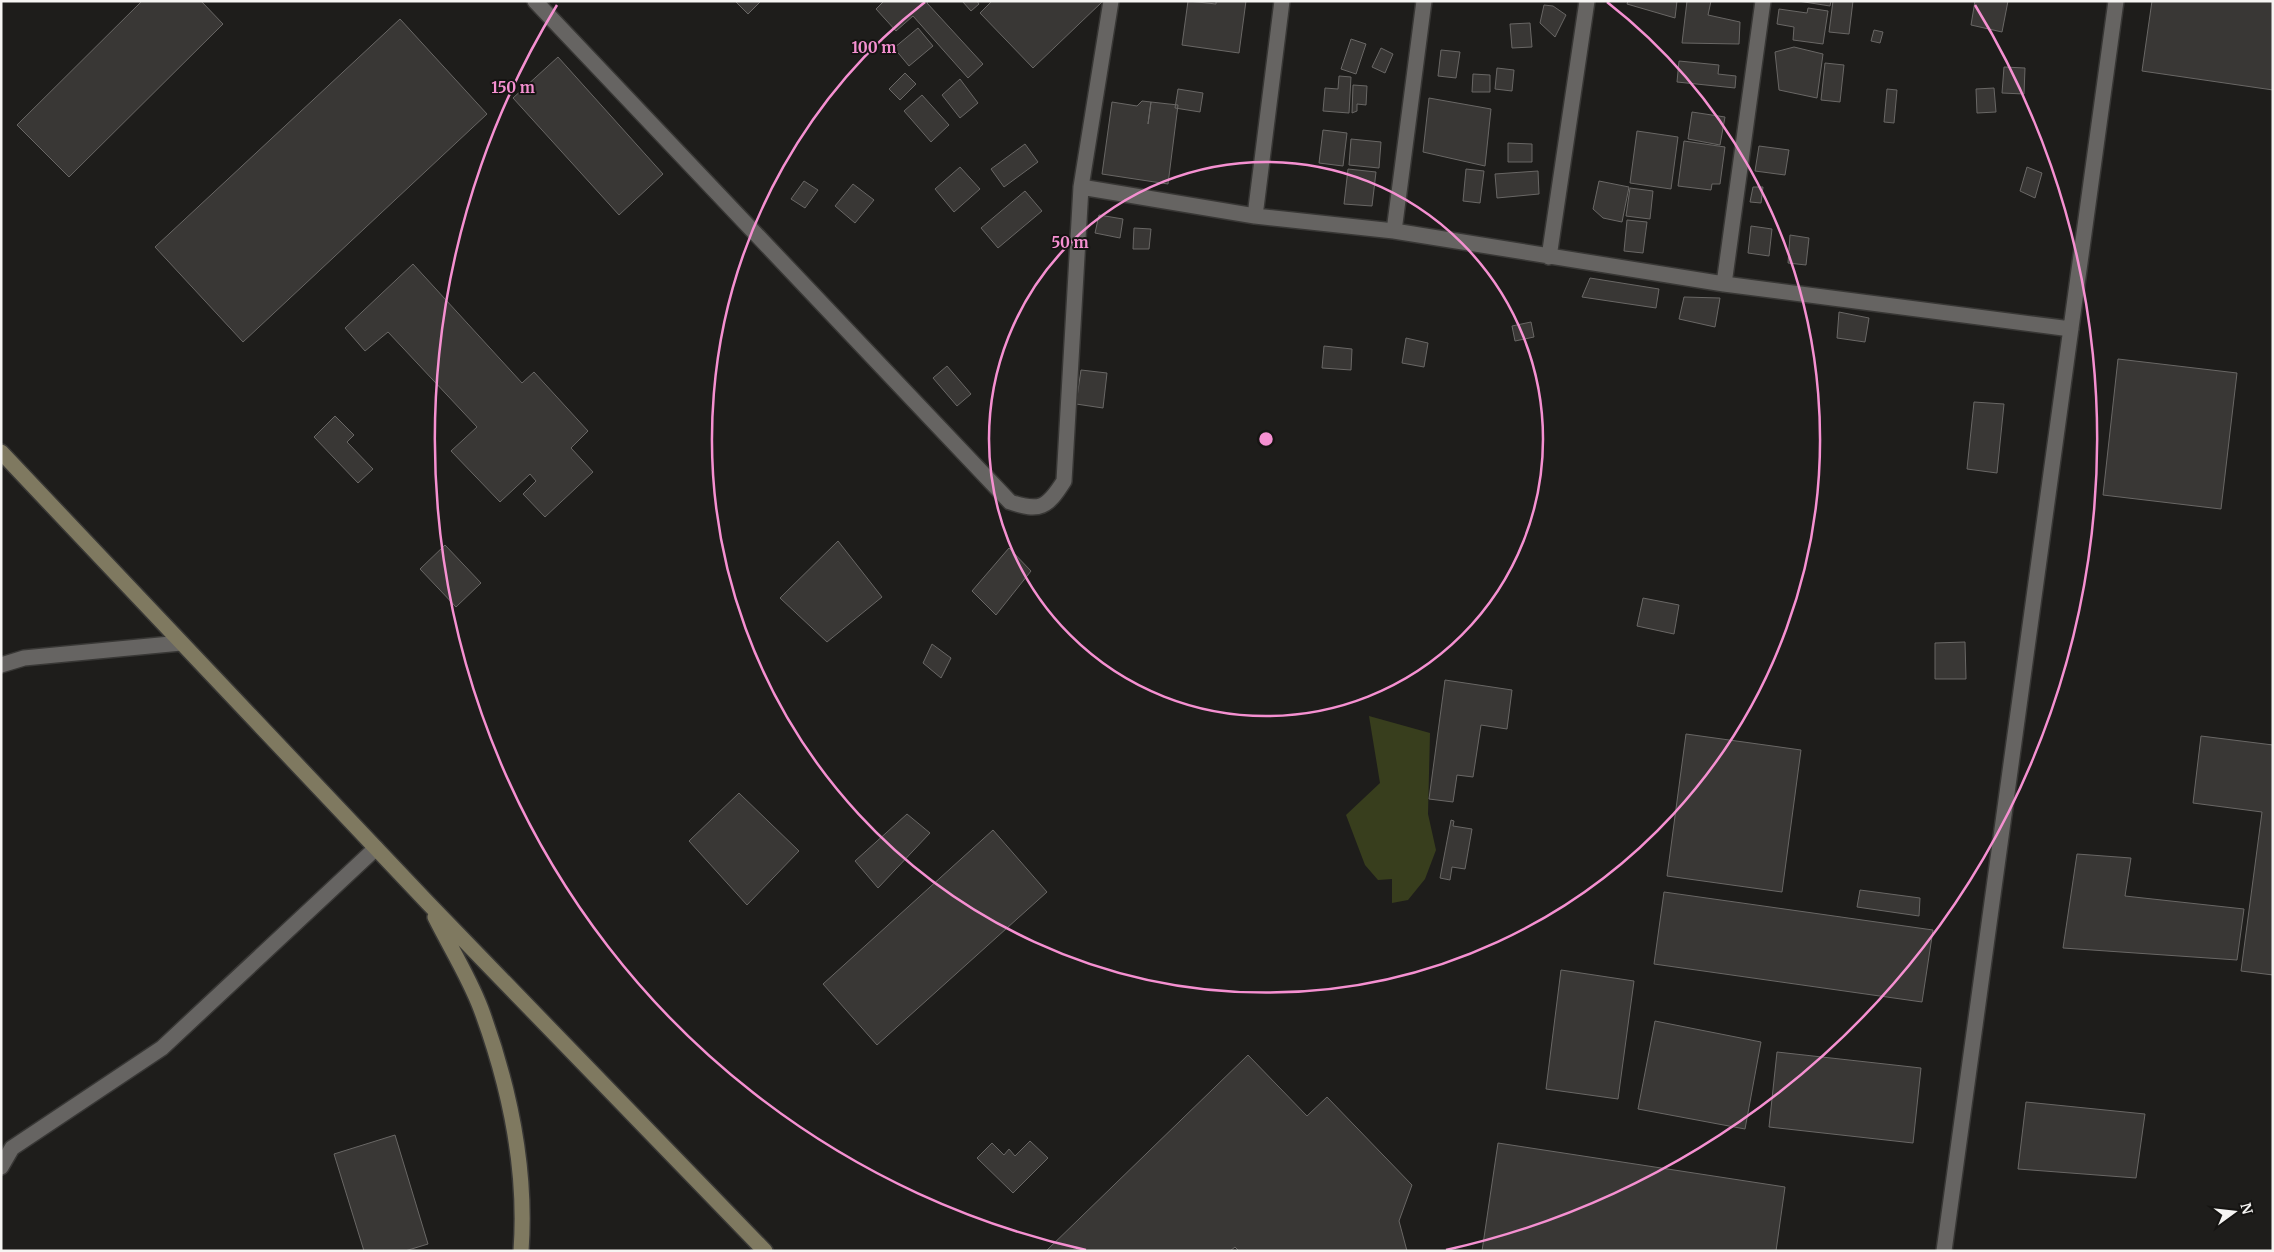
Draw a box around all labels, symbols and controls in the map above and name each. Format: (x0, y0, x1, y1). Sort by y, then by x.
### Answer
text: 100 m (852, 38, 896, 57)
text: 150 m (491, 78, 535, 97)
text: 50 m (1051, 233, 1089, 252)
centre of rings (1257, 430, 1275, 448)
north arrow (2209, 1187, 2259, 1237)
text: N (2236, 1201, 2257, 1216)

